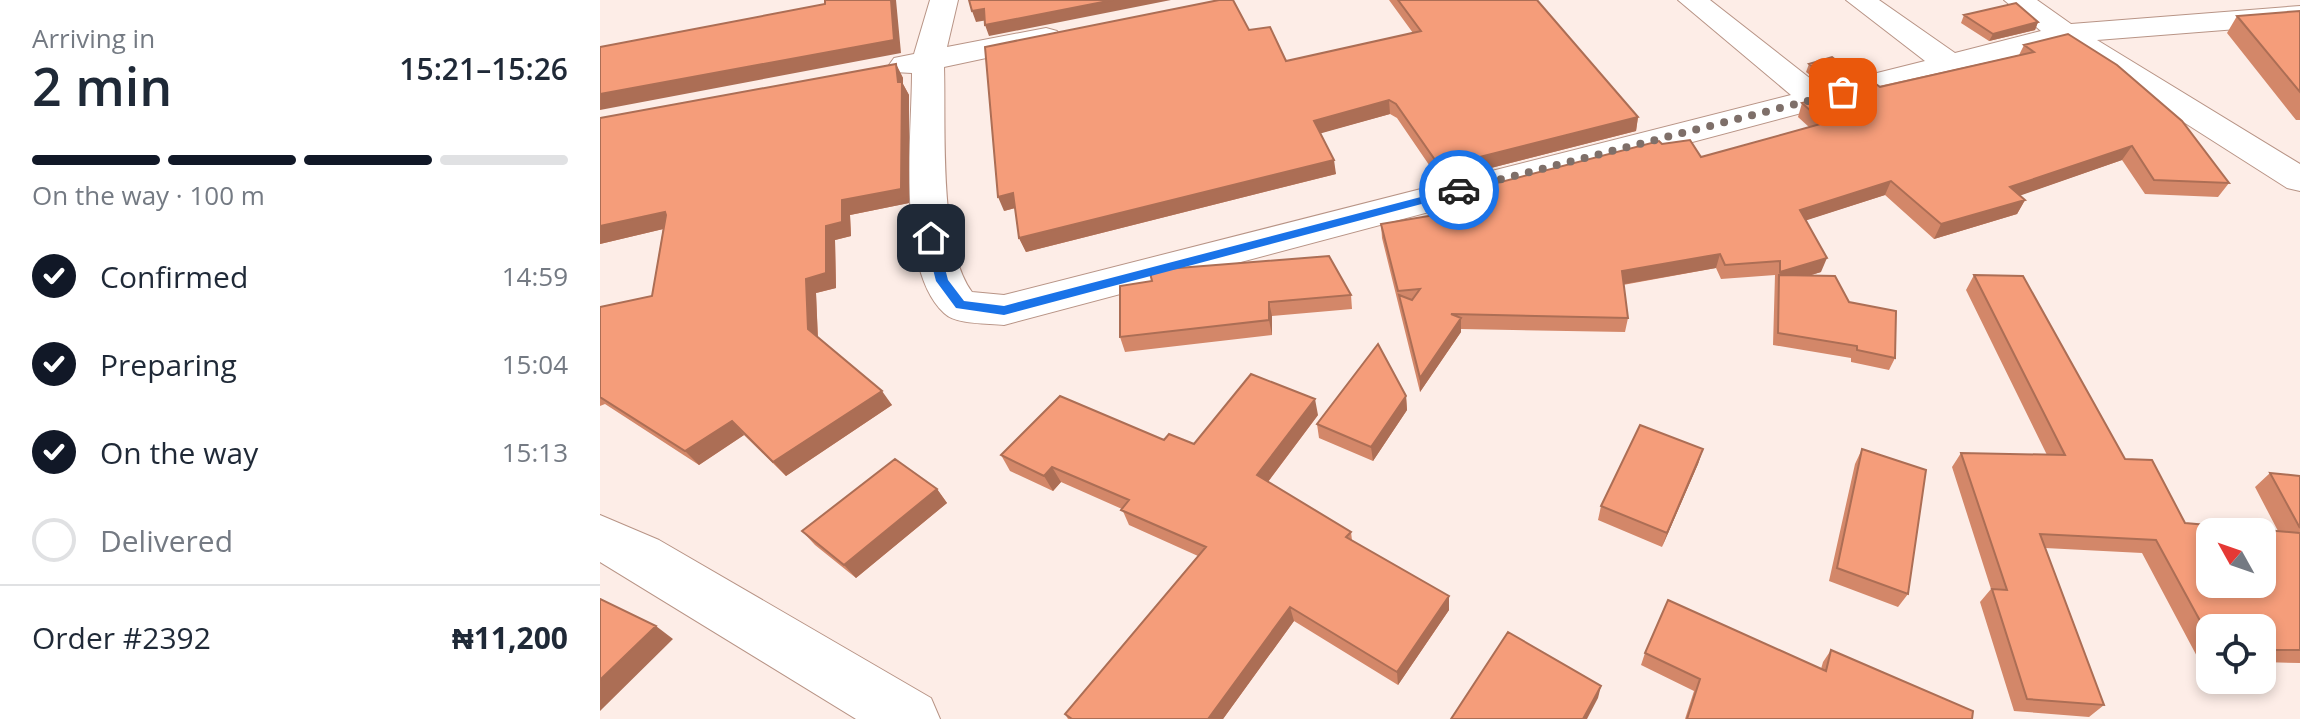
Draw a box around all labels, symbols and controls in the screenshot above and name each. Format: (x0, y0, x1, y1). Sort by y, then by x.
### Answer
text: Arriving in (32, 20, 155, 56)
text: 15:21–15:26 (399, 48, 568, 89)
text: 2 min (32, 50, 172, 121)
pin (1809, 58, 1877, 126)
icon: bag (1821, 70, 1865, 114)
courier (1419, 150, 1499, 230)
icon: car (1437, 168, 1481, 212)
text: On the way · 100 m (32, 177, 265, 213)
pin (897, 204, 965, 272)
icon: home (909, 216, 953, 260)
icon: check (32, 254, 76, 298)
text: Confirmed (100, 256, 248, 297)
text: 14:59 (502, 258, 568, 294)
icon: check (32, 342, 76, 386)
text: Preparing (100, 344, 237, 385)
text: 15:04 (502, 346, 568, 382)
icon: check (32, 430, 76, 474)
text: On the way (100, 432, 258, 473)
text: 15:13 (502, 434, 568, 470)
north arrow (2196, 518, 2276, 598)
map controls (2196, 518, 2276, 694)
text: Delivered (100, 520, 233, 561)
button: locate (2196, 614, 2276, 694)
text: Order #2392 (32, 617, 211, 658)
text: ₦11,200 (452, 617, 568, 658)

